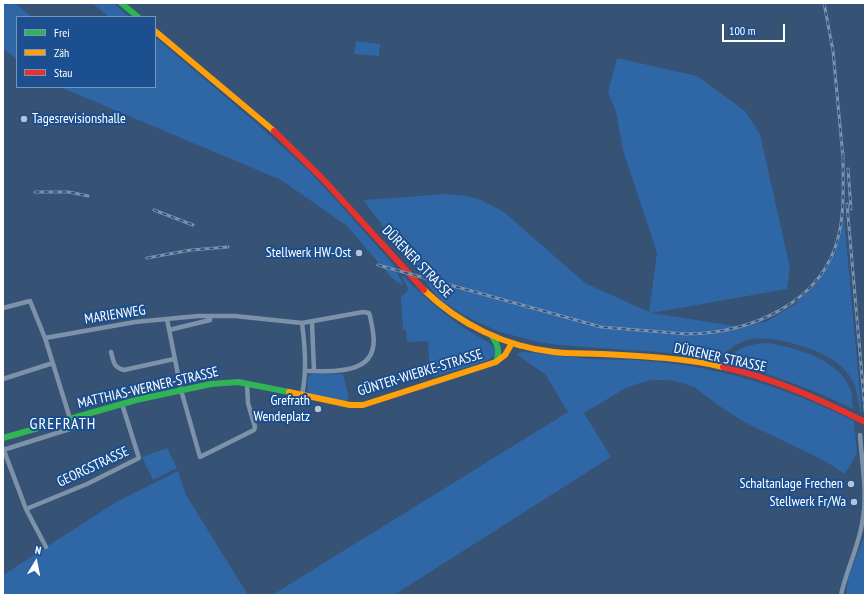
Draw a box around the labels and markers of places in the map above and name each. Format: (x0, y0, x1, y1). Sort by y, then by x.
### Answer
place label: Tagesrevisionshalle (32, 111, 126, 127)
marker: Tagesrevisionshalle (19, 114, 29, 124)
place label: Stellwerk HW-Ost (266, 245, 351, 261)
marker: Stellwerk HW-Ost (354, 248, 364, 258)
place label: Grefrath Wendeplatz (253, 393, 310, 426)
marker: Grefrath Wendeplatz (313, 404, 323, 414)
place label: Schaltanlage Frechen (739, 476, 843, 492)
marker: Schaltanlage Frechen (846, 479, 856, 489)
place label: Stellwerk Fr/Wa (770, 494, 846, 510)
marker: Stellwerk Fr/Wa (849, 497, 859, 507)

